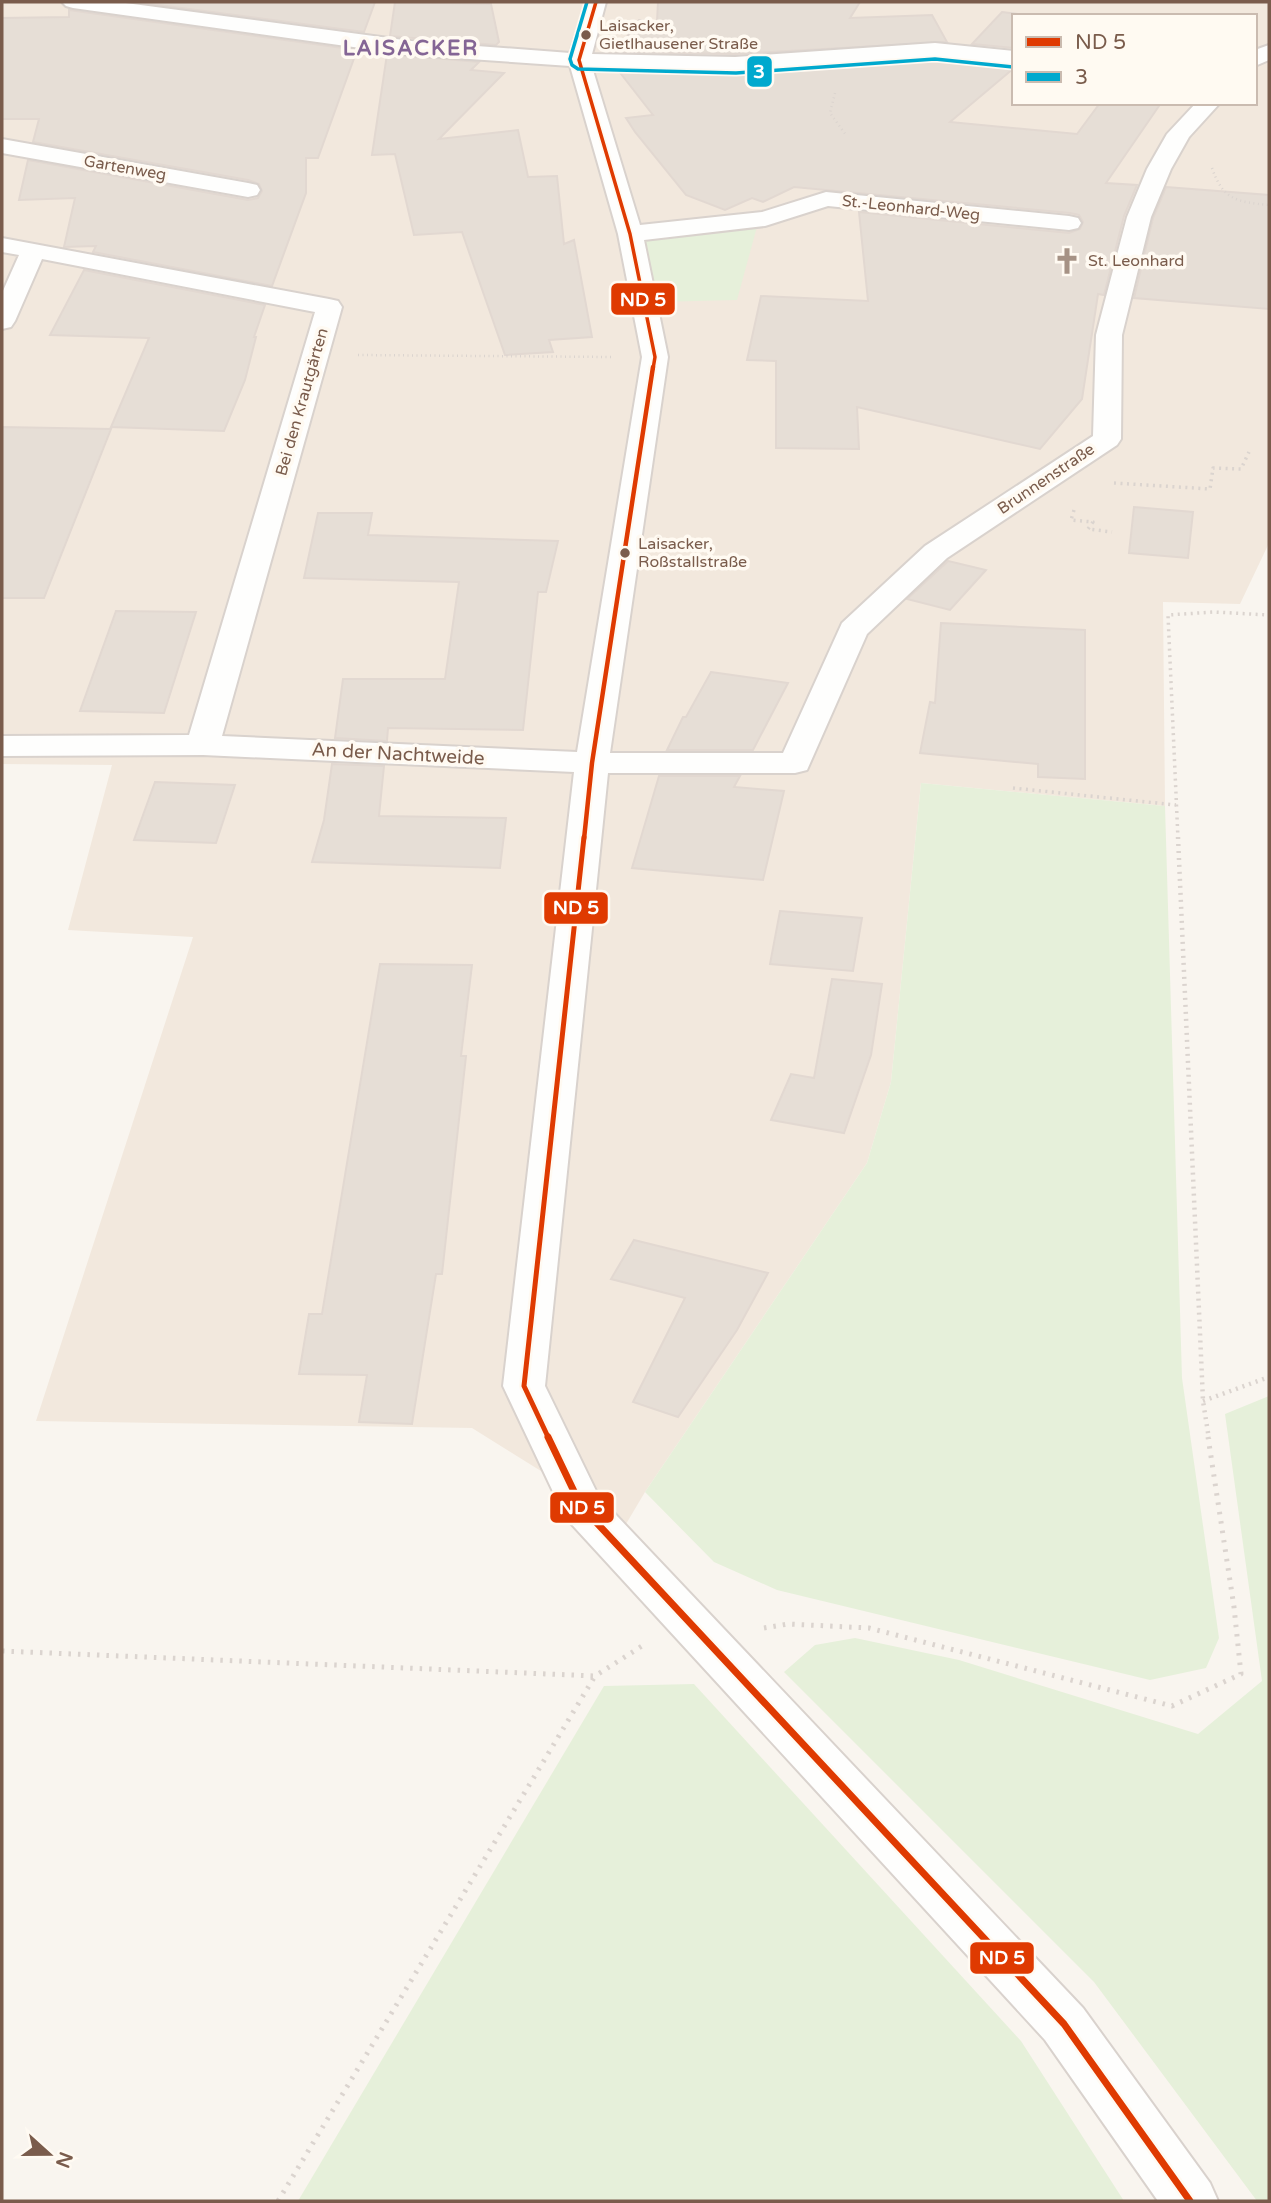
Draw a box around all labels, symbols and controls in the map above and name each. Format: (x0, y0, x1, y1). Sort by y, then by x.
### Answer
legend (1012, 14, 1257, 105)
place label: Laisacker, Gietlhausener Straße (599, 16, 758, 54)
marker: Laisacker, Gietlhausener Straße (579, 28, 593, 42)
text: ND 5 (1075, 30, 1126, 55)
district label: LAISACKER (343, 36, 479, 61)
line badge: 3 (746, 55, 773, 88)
text: 3 (753, 61, 765, 83)
text: 3 (1075, 65, 1088, 90)
street label: Gartenweg (82, 151, 168, 185)
street label: St.-Leonhard-Weg (841, 191, 981, 225)
church icon: St. Leonhard (1052, 246, 1082, 276)
place label: St. Leonhard (1088, 251, 1184, 271)
line badge: ND 5 (610, 282, 676, 316)
text: ND 5 (620, 289, 666, 311)
street label: Bei den Krautgärten (271, 326, 333, 478)
street label: Brunnenstraße (994, 439, 1098, 519)
place label: Laisacker, Roßstallstraße (638, 534, 747, 572)
marker: Laisacker, Roßstallstraße (618, 546, 632, 560)
street label: An der Nachtweide (311, 738, 485, 770)
line badge: ND 5 (543, 891, 609, 925)
text: ND 5 (553, 897, 599, 919)
line badge: ND 5 (549, 1491, 615, 1524)
text: ND 5 (559, 1497, 605, 1519)
line badge: ND 5 (969, 1941, 1035, 1975)
text: ND 5 (979, 1947, 1025, 1969)
north arrow (14, 2119, 84, 2189)
text: N (51, 2149, 77, 2171)

